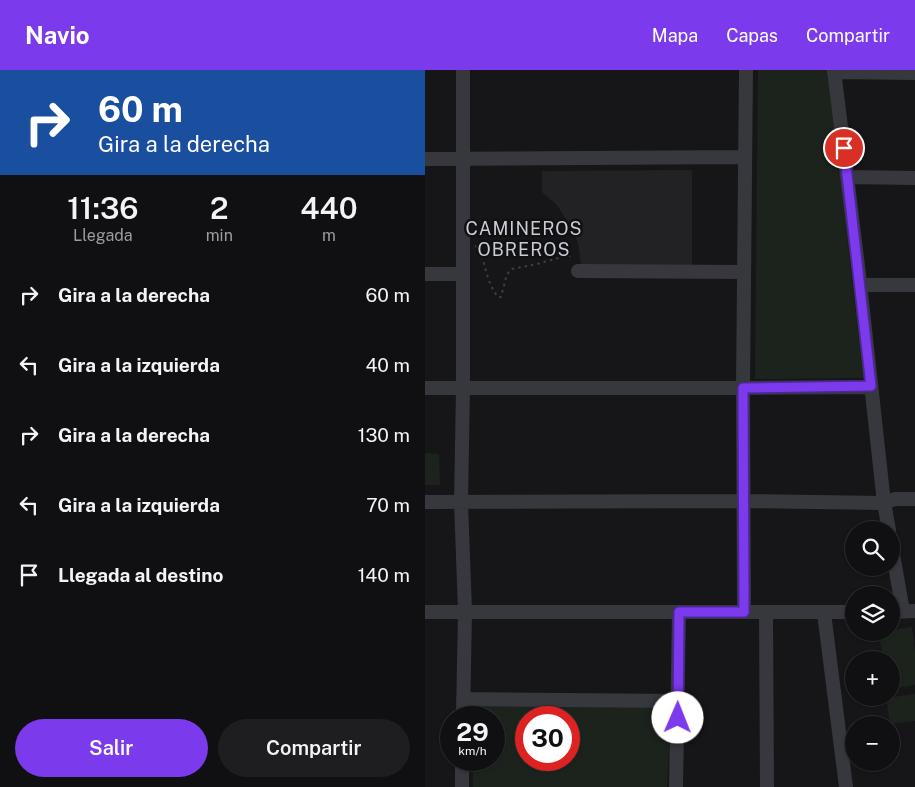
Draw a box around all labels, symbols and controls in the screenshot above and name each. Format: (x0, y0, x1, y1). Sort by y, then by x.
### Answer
text: Navio (25, 21, 90, 49)
text: Mapa (652, 25, 698, 46)
text: Capas (726, 25, 778, 46)
text: Compartir (806, 25, 890, 46)
text: 60 m (98, 89, 183, 130)
icon: right (15, 90, 80, 155)
pin (823, 127, 865, 169)
text: Gira a la derecha (98, 131, 270, 157)
icon: arrive (830, 134, 858, 162)
text: 11:36 (67, 190, 139, 226)
text: 2 (210, 190, 229, 226)
text: 440 (300, 190, 358, 226)
district label: CAMINEROS OBREROS (465, 218, 583, 260)
text: Llegada (73, 226, 133, 245)
text: min (206, 226, 233, 245)
text: m (322, 226, 336, 245)
icon: right (15, 281, 43, 309)
text: Gira a la derecha (58, 284, 210, 306)
text: 60 m (366, 284, 410, 306)
icon: left (15, 351, 43, 379)
text: Gira a la izquierda (58, 354, 220, 376)
text: 40 m (365, 354, 410, 376)
icon: right (15, 421, 43, 449)
text: Gira a la derecha (58, 424, 210, 446)
text: 130 m (358, 424, 410, 446)
icon: left (15, 491, 43, 519)
text: Gira a la izquierda (58, 494, 220, 516)
text: 70 m (366, 494, 410, 516)
map controls (845, 521, 900, 771)
button: search (845, 521, 900, 576)
icon: arrive (15, 561, 43, 589)
text: Llegada al destino (58, 564, 223, 586)
text: 140 m (358, 564, 410, 586)
button: layers (845, 586, 900, 641)
button: + (845, 651, 900, 706)
position arrow (651, 691, 703, 743)
speed limit sign: 30 (515, 706, 580, 771)
button: − (845, 716, 900, 771)
text: 29 (456, 717, 489, 747)
button: Salir (15, 719, 208, 777)
button: Compartir (218, 719, 410, 777)
text: km/h (458, 744, 487, 758)

